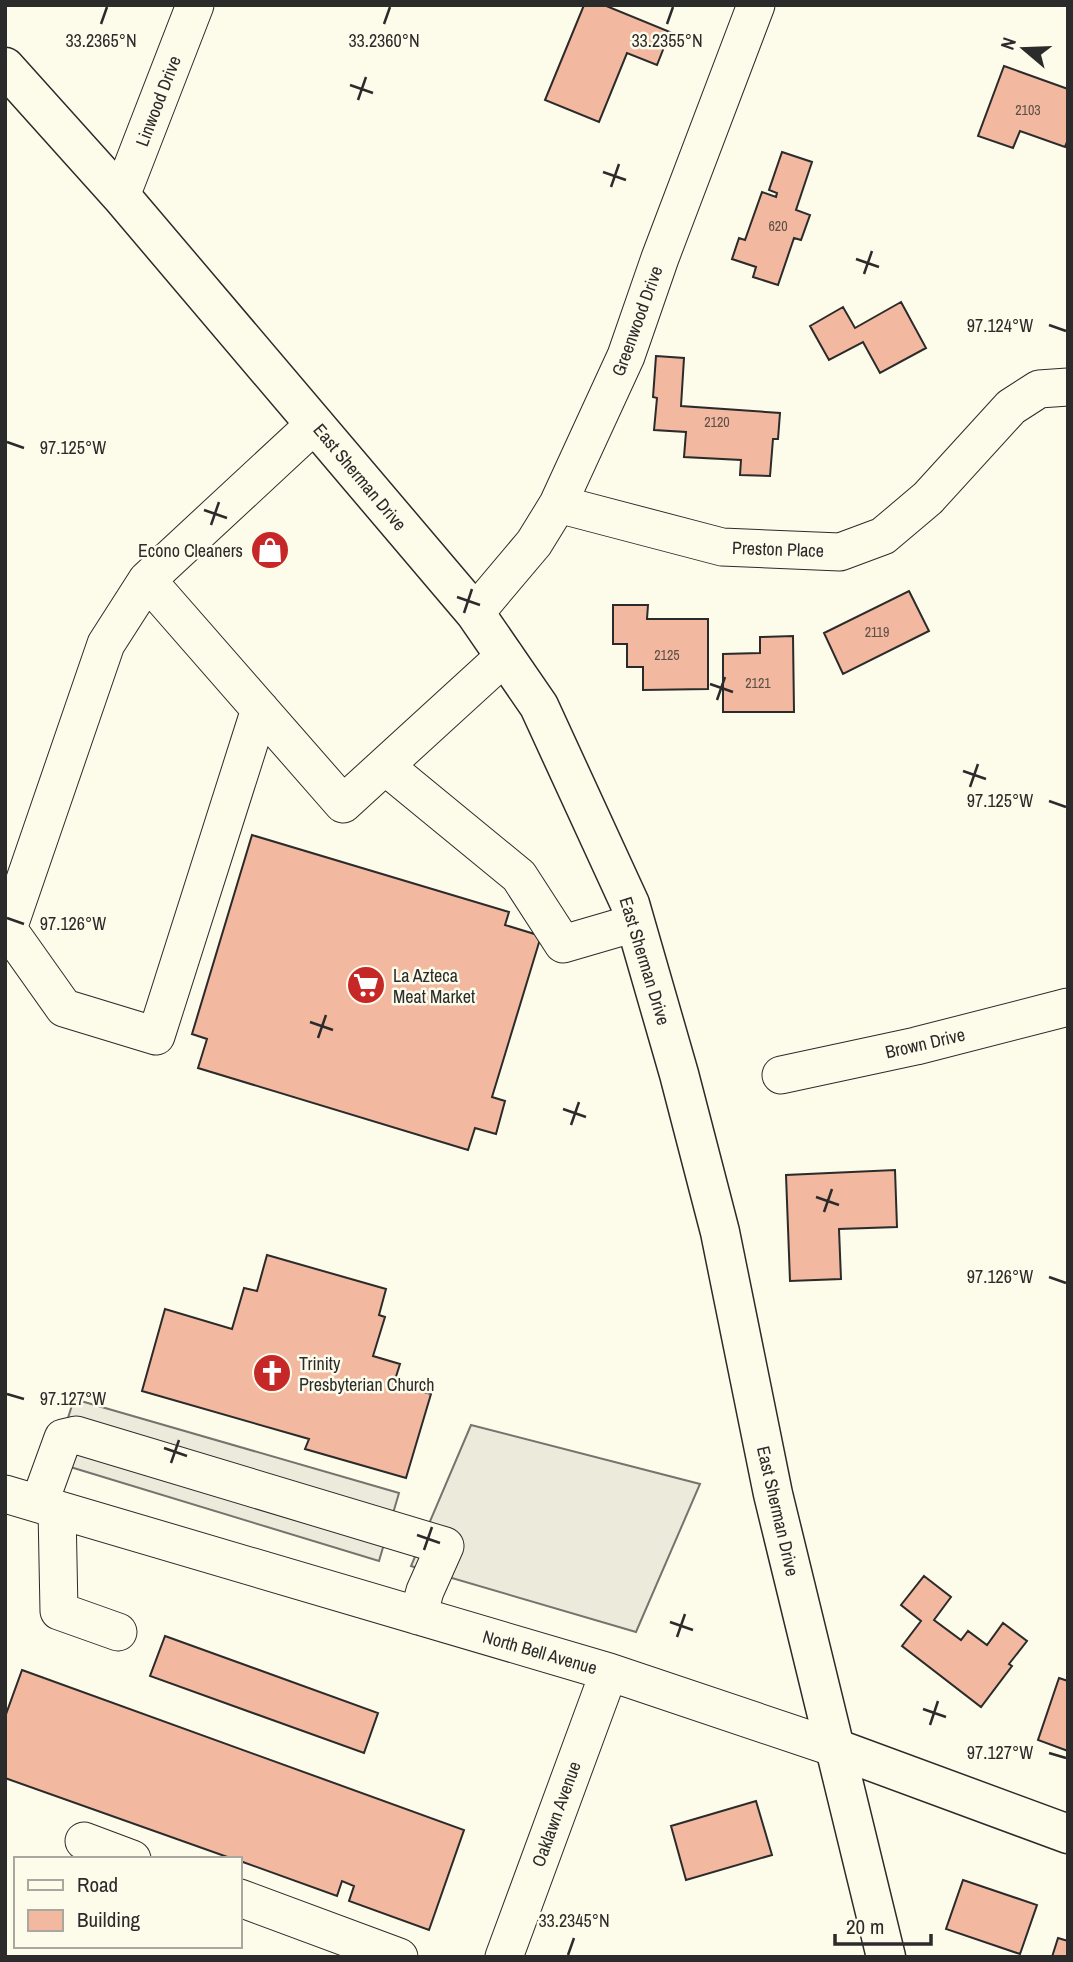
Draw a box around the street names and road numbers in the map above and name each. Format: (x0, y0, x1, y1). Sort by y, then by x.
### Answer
street label: Linwood Drive (129, 52, 187, 150)
street label: Greenwood Drive (605, 262, 669, 380)
street label: East Sherman Drive (308, 418, 412, 536)
street label: Preston Place (732, 535, 824, 563)
street label: East Sherman Drive (614, 894, 676, 1028)
street label: Brown Drive (883, 1022, 967, 1064)
street label: East Sherman Drive (751, 1443, 805, 1579)
street label: North Bell Avenue (480, 1624, 600, 1680)
street label: Oaklawn Avenue (525, 1758, 587, 1870)

